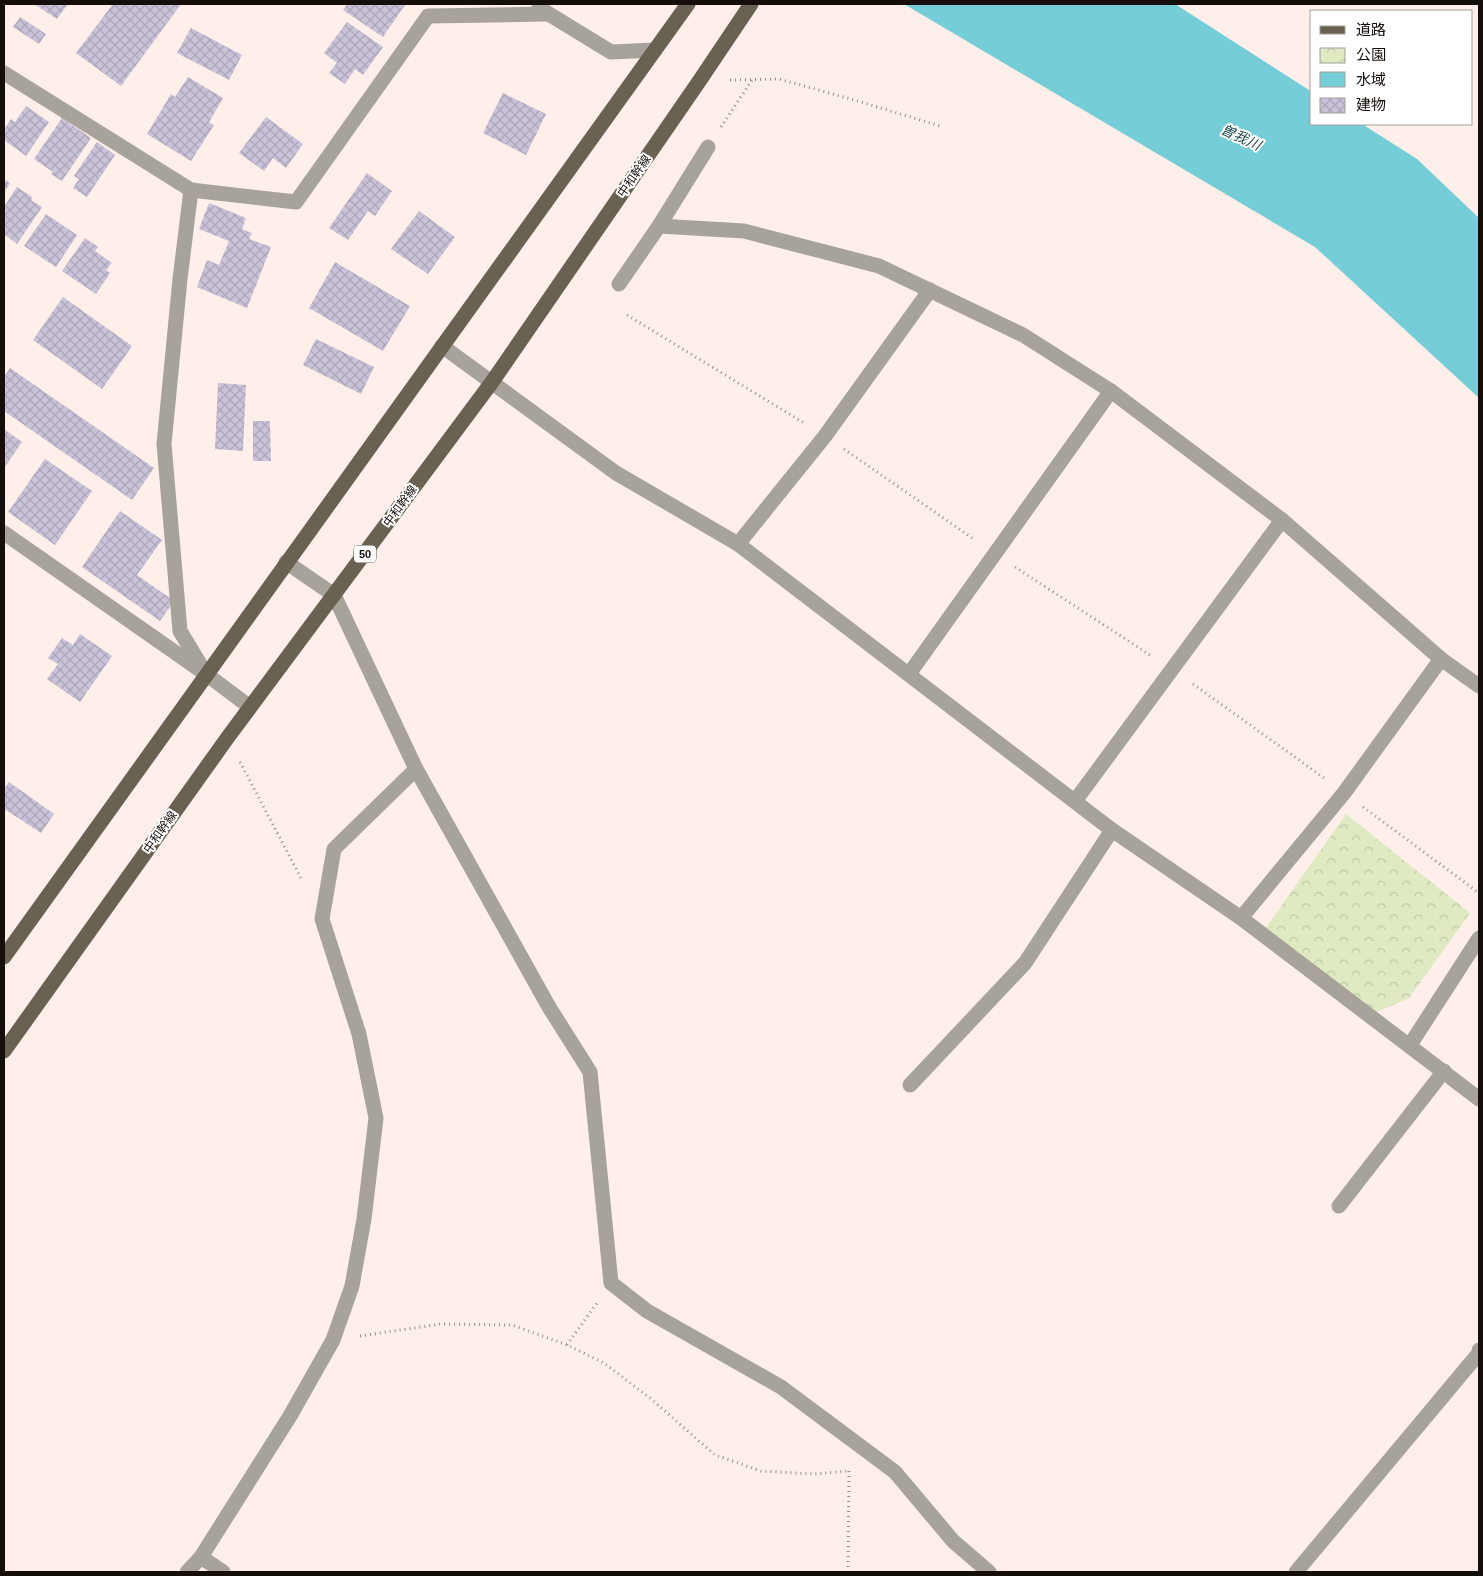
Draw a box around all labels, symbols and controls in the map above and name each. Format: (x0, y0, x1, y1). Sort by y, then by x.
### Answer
legend (1310, 10, 1473, 125)
text: 道路 (1356, 21, 1386, 38)
text: 公園 (1356, 46, 1386, 63)
text: 水域 (1356, 71, 1386, 88)
text: 建物 (1356, 96, 1386, 113)
water label: 曽我川 (1219, 121, 1265, 154)
street label: 中和幹線 (614, 152, 654, 200)
street label: 中和幹線 (380, 482, 420, 530)
road number: 50 (354, 546, 376, 562)
street label: 中和幹線 (140, 808, 180, 856)

